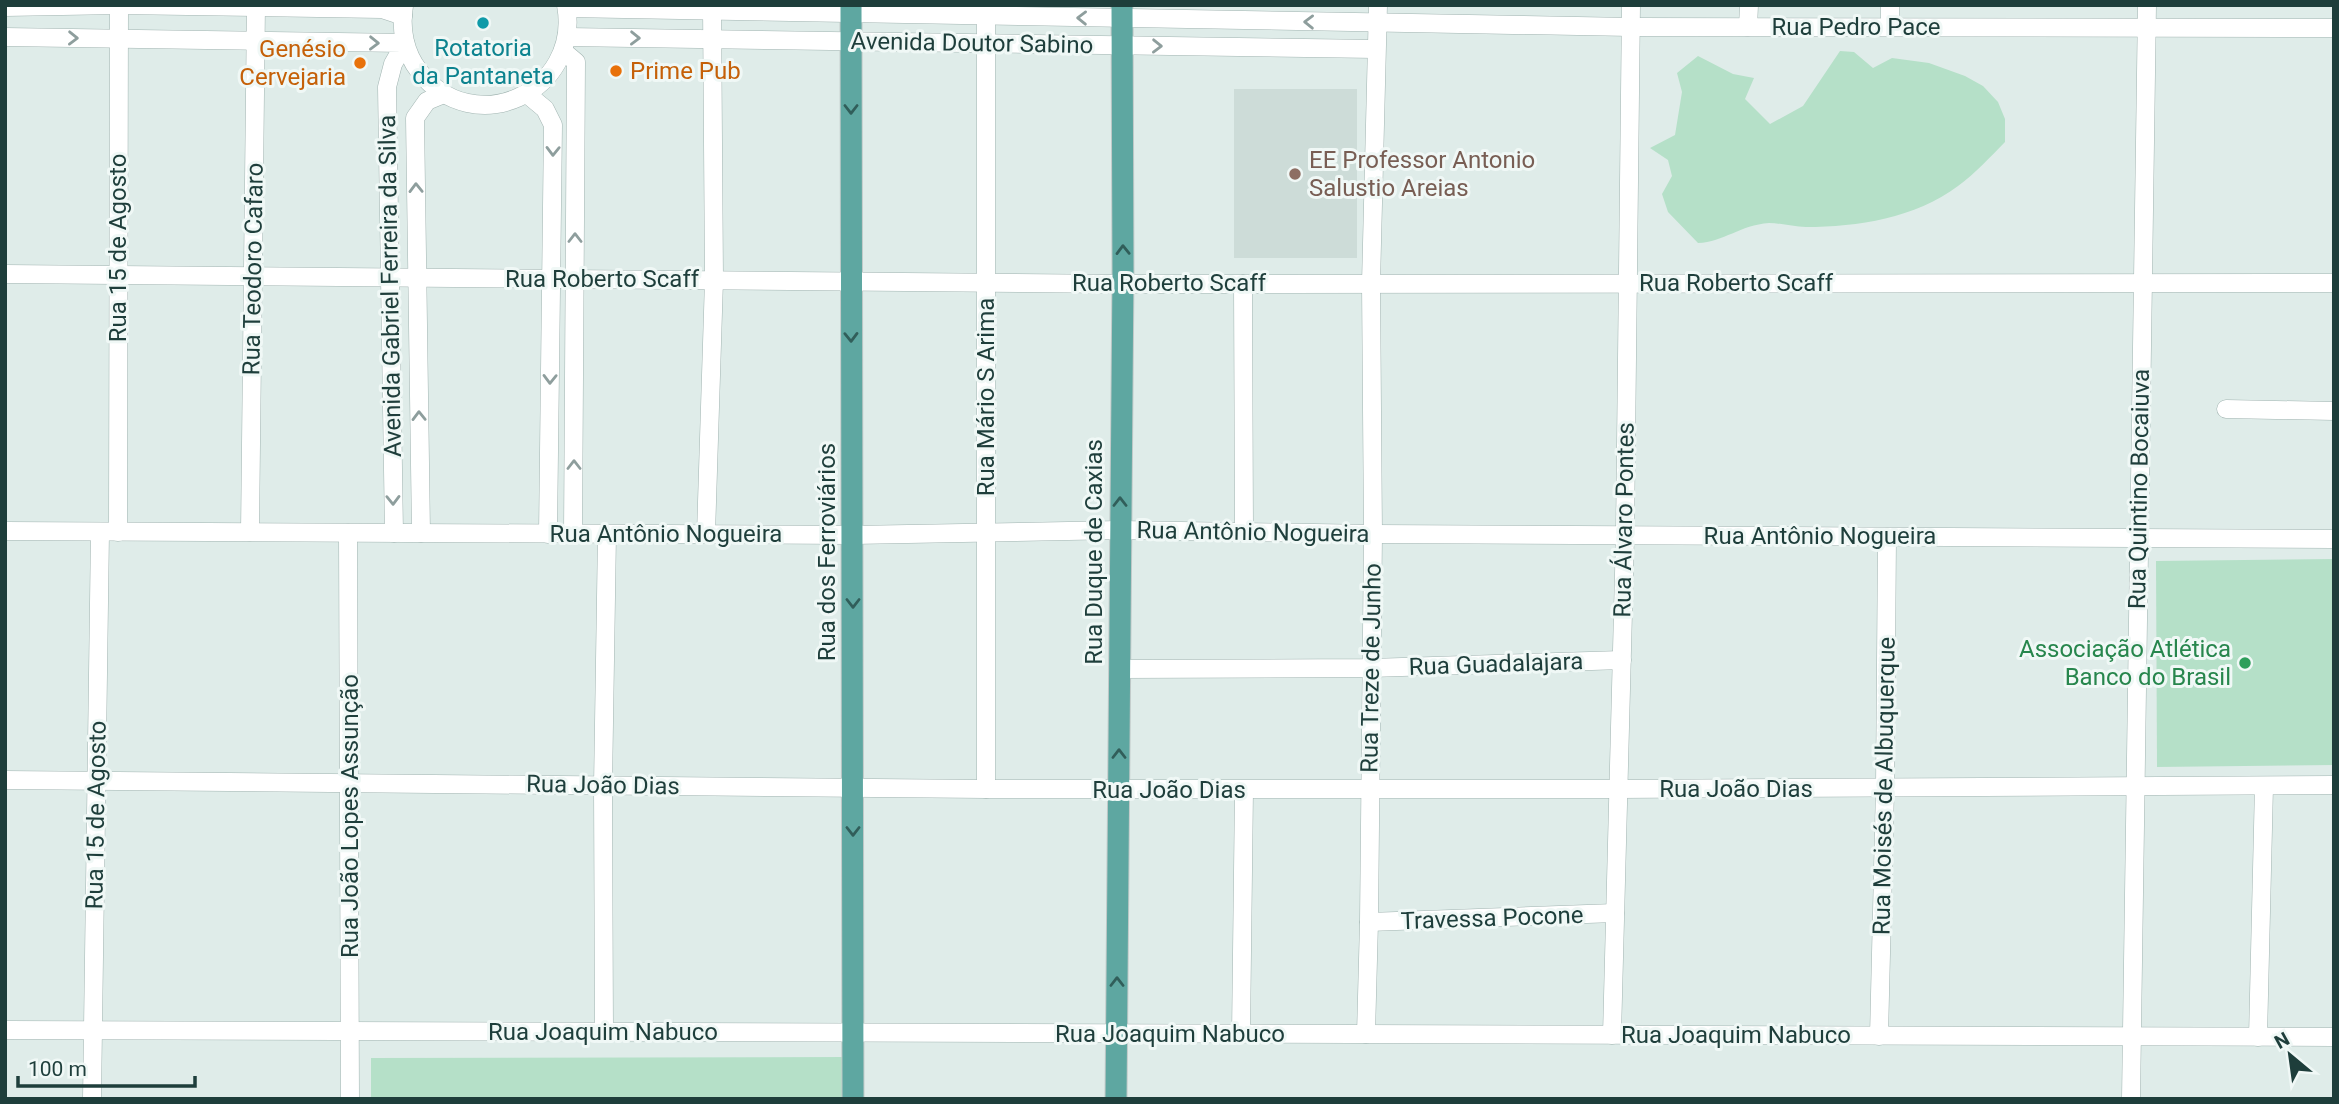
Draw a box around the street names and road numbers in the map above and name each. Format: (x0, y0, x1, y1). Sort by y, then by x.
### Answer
street label: Rua Pedro Pace (1771, 13, 1941, 41)
street label: Avenida Doutor Sabino (851, 27, 1093, 59)
street label: Avenida Gabriel Ferreira da Silva (373, 115, 407, 457)
street label: Rua 15 de Agosto (104, 154, 132, 342)
street label: Rua Teodoro Cafaro (237, 162, 269, 376)
street label: Rua Roberto Scaff (505, 265, 700, 293)
street label: Rua Roberto Scaff (1072, 269, 1267, 297)
street label: Rua Roberto Scaff (1639, 269, 1834, 297)
street label: Rua Mário S Arima (972, 298, 1000, 496)
street label: Rua Quintino Bocaiuva (2123, 369, 2155, 609)
street label: Rua Álvaro Pontes (1608, 422, 1640, 618)
street label: Rua Duque de Caxias (1080, 439, 1108, 665)
street label: Rua dos Ferroviários (813, 443, 841, 661)
street label: Rua Antônio Nogueira (1136, 516, 1370, 548)
street label: Rua Antônio Nogueira (550, 520, 782, 548)
street label: Rua Antônio Nogueira (1704, 522, 1936, 550)
street label: Rua Treze de Junho (1355, 563, 1387, 773)
street label: Rua Moisés de Albuquerque (1867, 637, 1901, 935)
street label: Rua Guadalajara (1408, 647, 1584, 681)
street label: Rua João Lopes Assunção (336, 674, 364, 958)
street label: Rua 15 de Agosto (80, 720, 112, 910)
street label: Rua João Dias (526, 770, 680, 800)
street label: Rua João Dias (1659, 775, 1813, 803)
street label: Rua João Dias (1092, 776, 1246, 804)
street label: Travessa Pocone (1400, 901, 1584, 935)
street label: Rua Joaquim Nabuco (488, 1018, 718, 1046)
street label: Rua Joaquim Nabuco (1055, 1020, 1285, 1048)
street label: Rua Joaquim Nabuco (1621, 1021, 1851, 1049)

